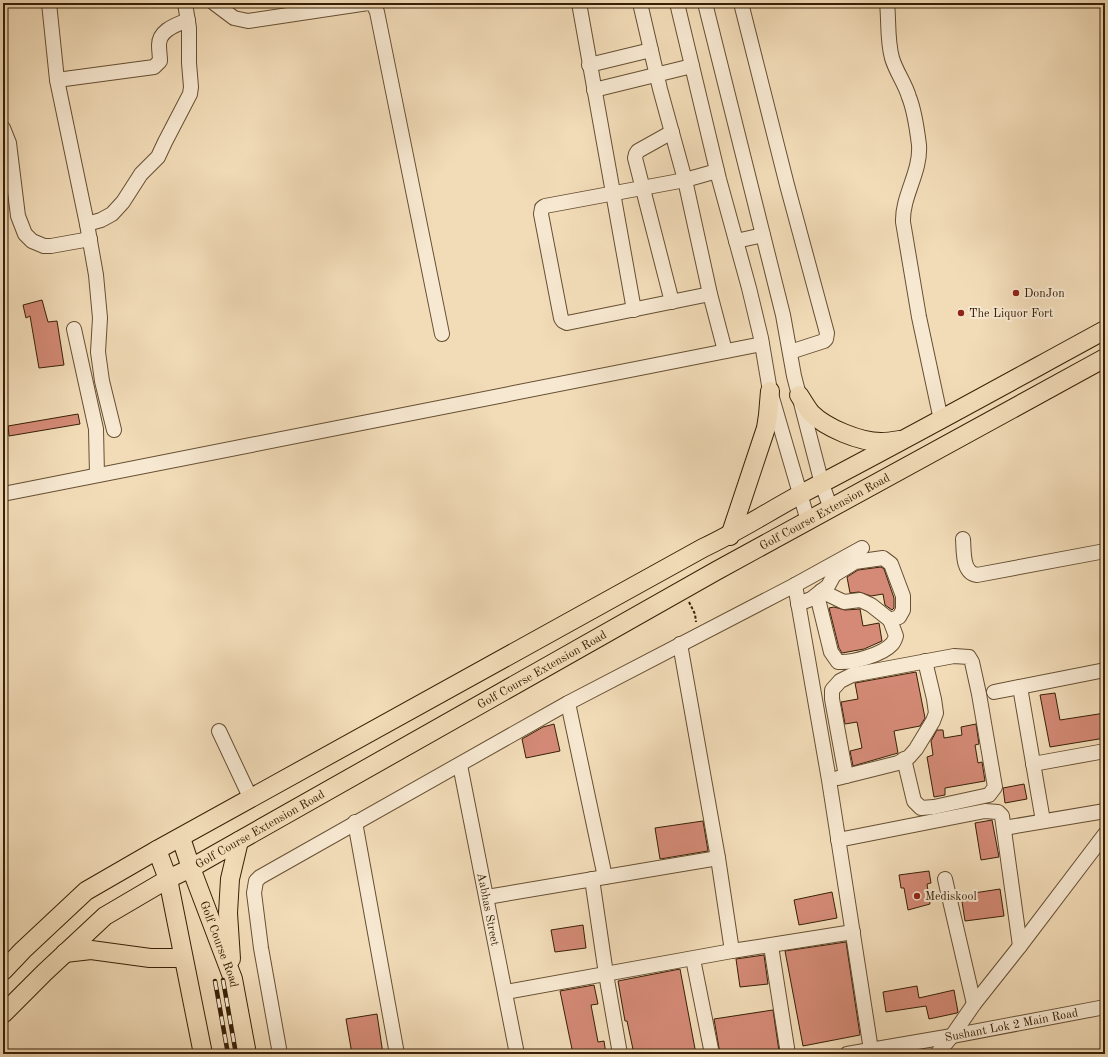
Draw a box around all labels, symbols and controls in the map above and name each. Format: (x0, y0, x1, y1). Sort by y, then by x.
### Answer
marker: DonJon (1011, 288, 1021, 298)
place label: DonJon (1024, 288, 1065, 300)
marker: The Liquor Fort (956, 308, 966, 318)
place label: The Liquor Fort (969, 308, 1053, 320)
street label: Golf Course Extension Road (758, 472, 892, 553)
street label: Golf Course Extension Road (476, 629, 609, 712)
street label: Golf Course Extension Road (194, 789, 327, 871)
street label: Aabhas Street (474, 872, 501, 947)
marker: Mediskool (912, 891, 922, 901)
place label: Mediskool (925, 891, 977, 903)
street label: Golf Course Road (197, 900, 239, 989)
street label: Sushant Lok 2 Main Road (944, 1007, 1079, 1044)

